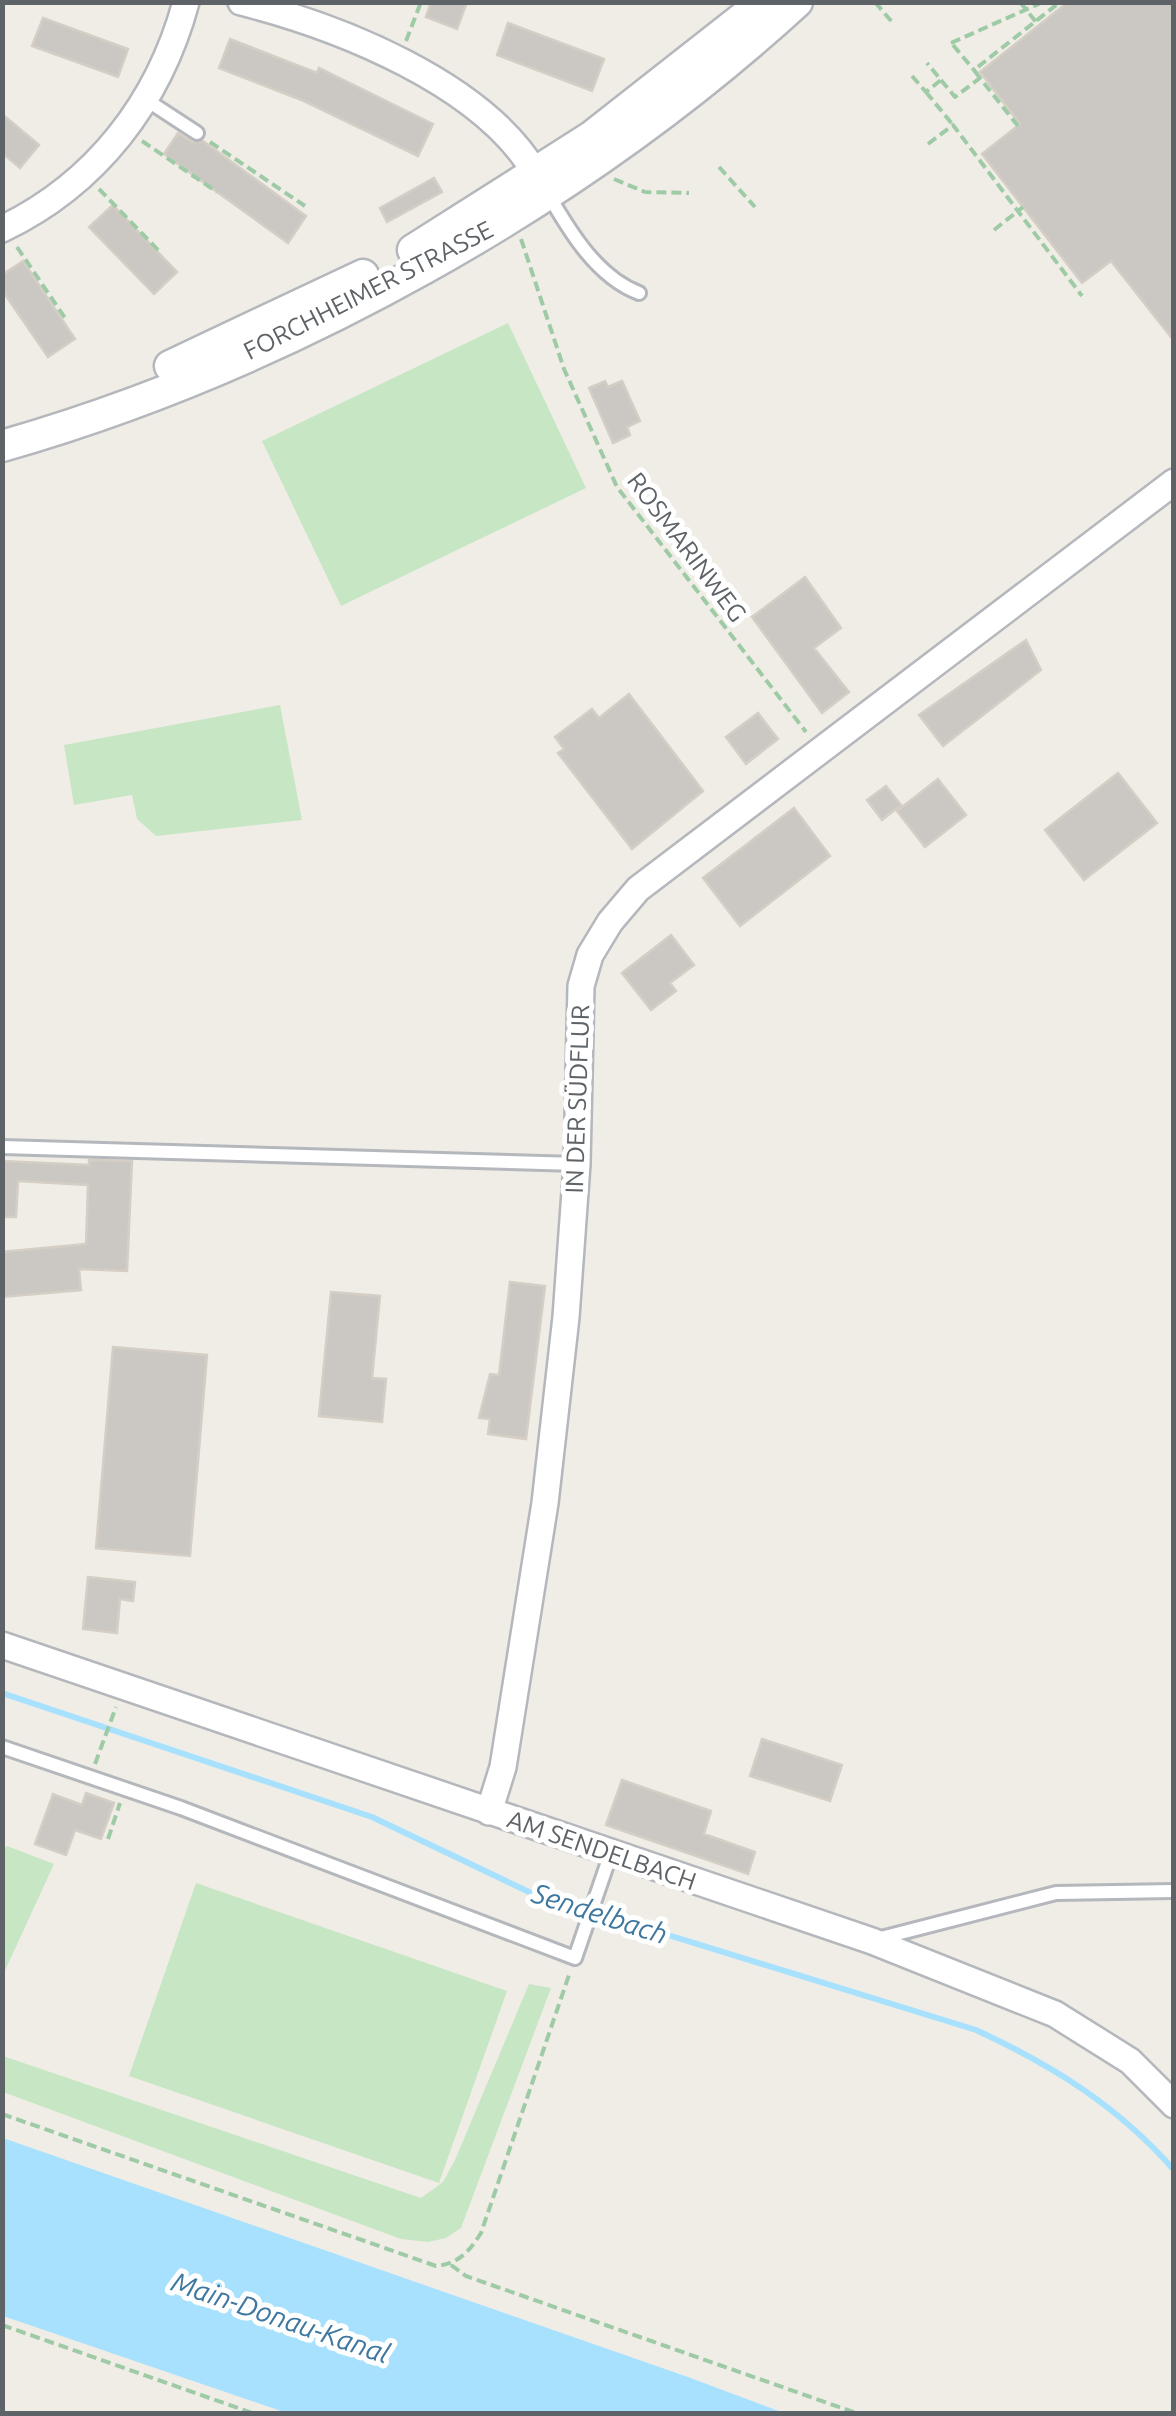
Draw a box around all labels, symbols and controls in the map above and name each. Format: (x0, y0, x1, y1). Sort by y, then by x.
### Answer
street label: FORCHHEIMER STRASSE (239, 215, 497, 365)
street label: ROSMARINWEG (622, 467, 752, 627)
street label: IN DER SÜDFLUR (560, 1004, 594, 1194)
street label: AM SENDELBACH (504, 1805, 700, 1895)
water label: Sendelbach (527, 1876, 672, 1949)
water label: Main-Donau-Kanal (168, 2265, 394, 2369)

